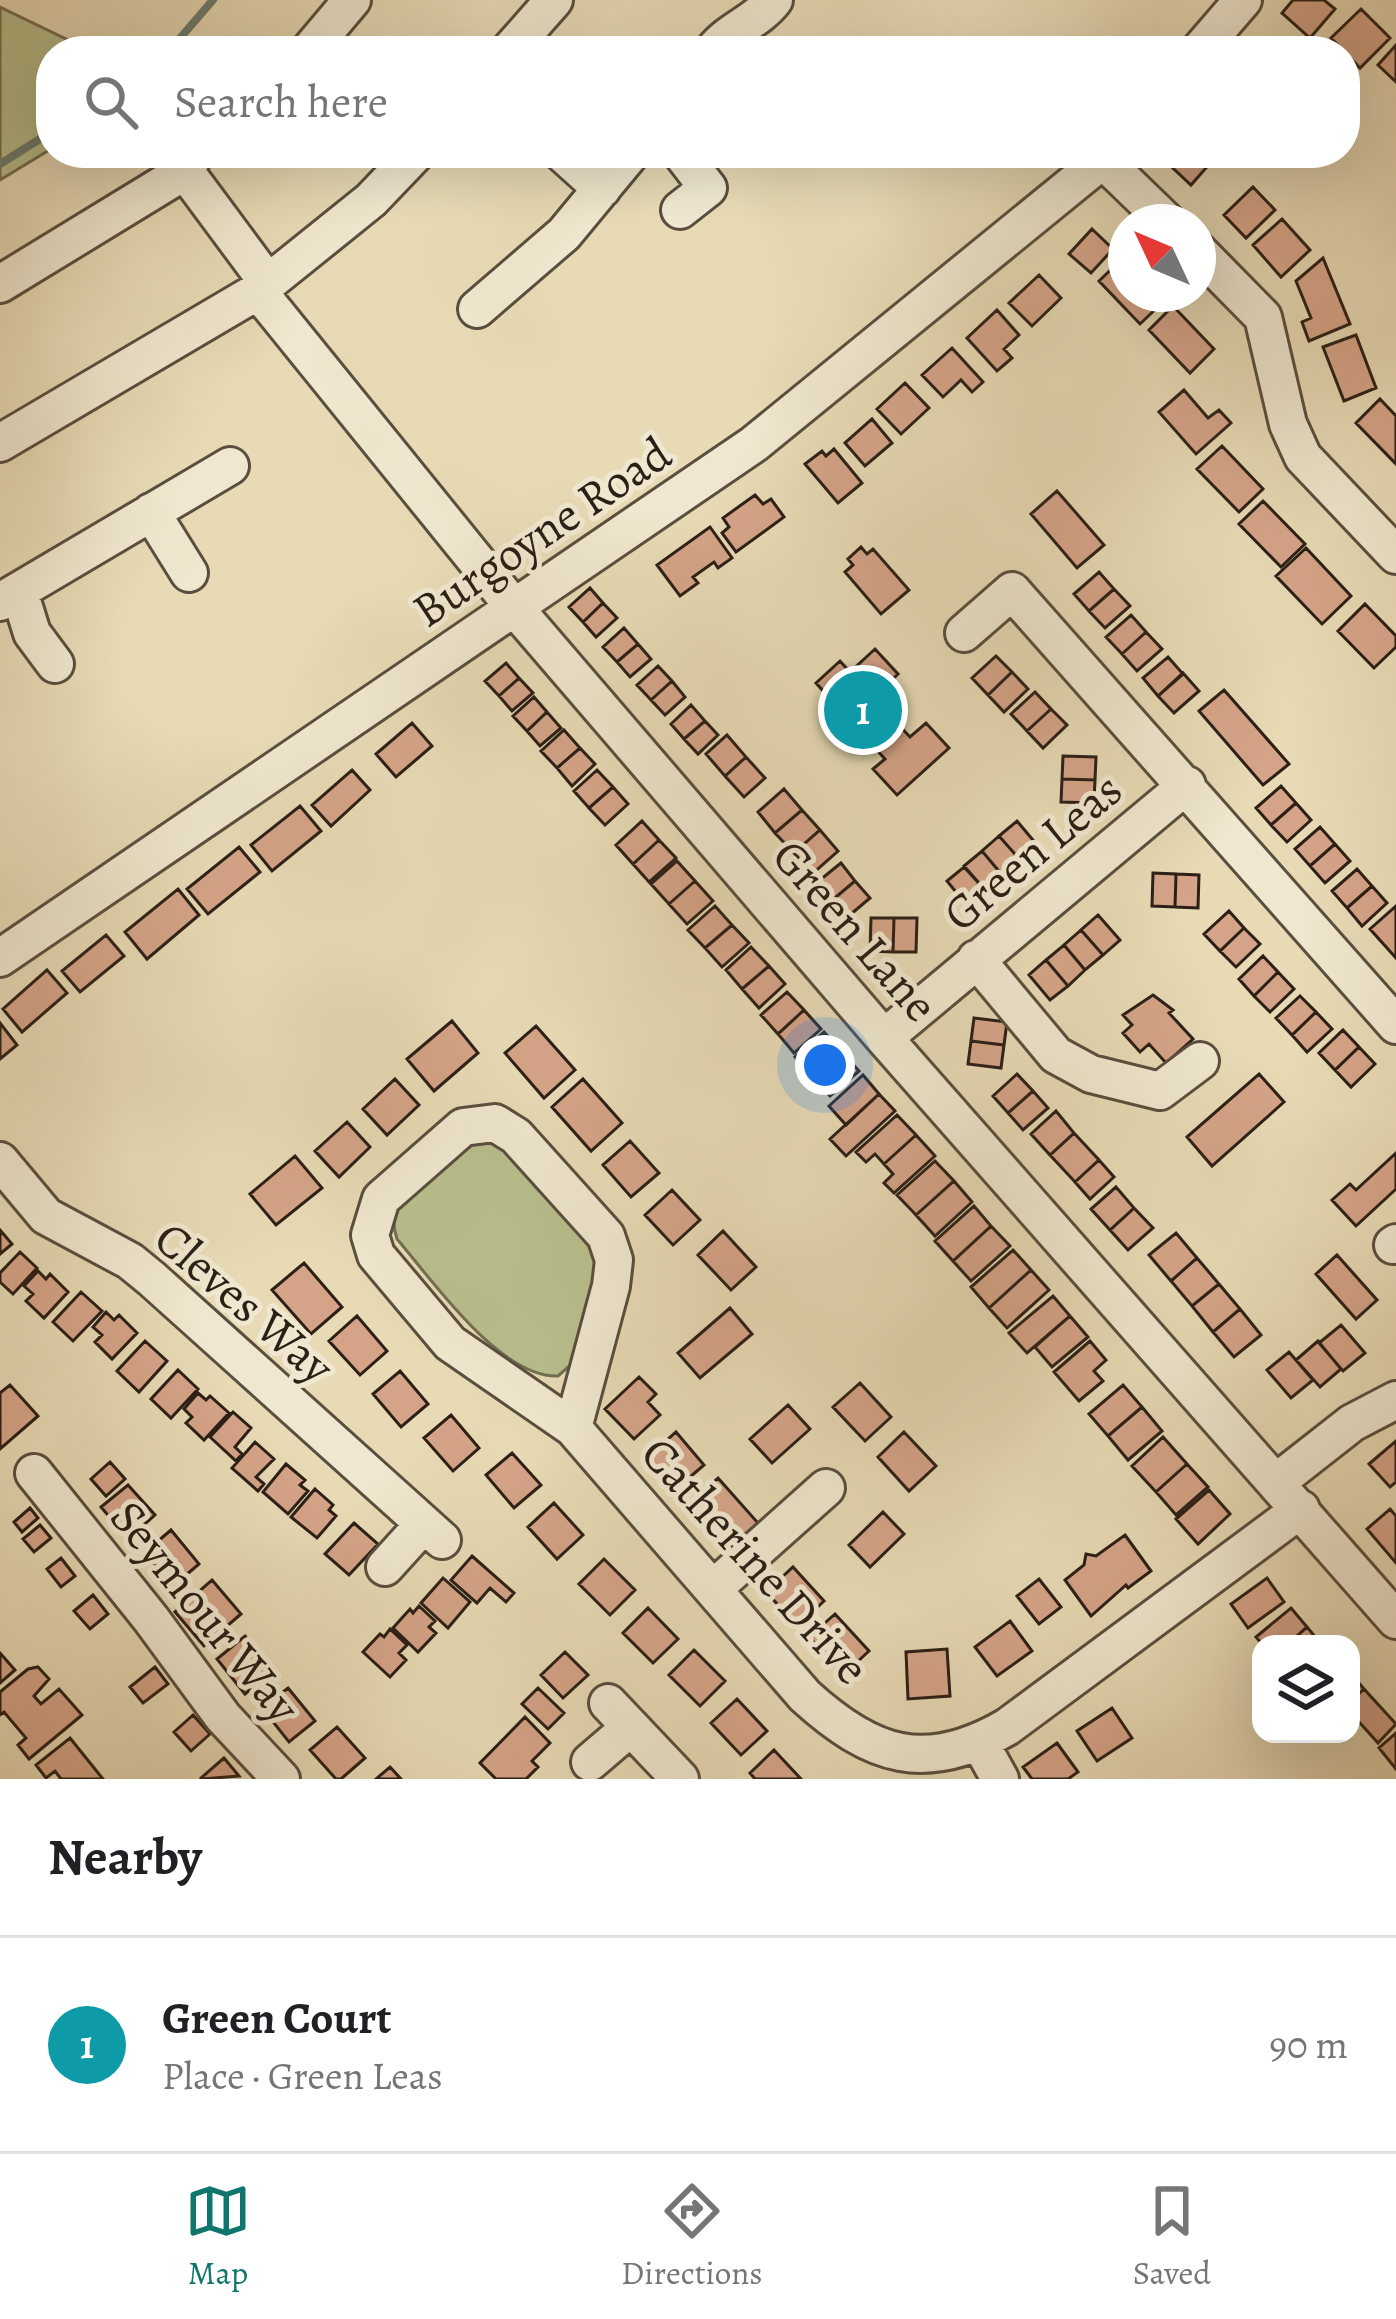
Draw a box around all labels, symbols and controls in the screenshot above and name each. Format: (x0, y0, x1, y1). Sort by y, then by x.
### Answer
search box (36, 36, 1360, 168)
icon: search (78, 69, 144, 135)
text: Search here (174, 71, 388, 133)
north arrow (1108, 204, 1216, 312)
street label: Burgoyne Road (399, 421, 684, 643)
pin: 1 (824, 665, 902, 755)
street label: Green Leas (929, 757, 1136, 946)
street label: Green Lane (757, 825, 953, 1036)
your location (795, 1035, 855, 1095)
street label: Cleves Way (140, 1206, 349, 1400)
street label: Catherine Drive (626, 1423, 884, 1699)
street label: Seymour Way (95, 1486, 316, 1737)
map controls (1252, 1635, 1360, 1743)
button: layers (1252, 1635, 1360, 1743)
text: Nearby (48, 1822, 202, 1892)
text: Green Court (162, 1987, 392, 2049)
text: 1 (80, 2018, 94, 2071)
text: 90 m (1269, 2018, 1348, 2071)
text: Place · Green Leas (162, 2049, 443, 2102)
tab: Map (185, 2178, 251, 2295)
tab: Directions (621, 2178, 763, 2295)
tab: Saved (1133, 2178, 1211, 2295)

